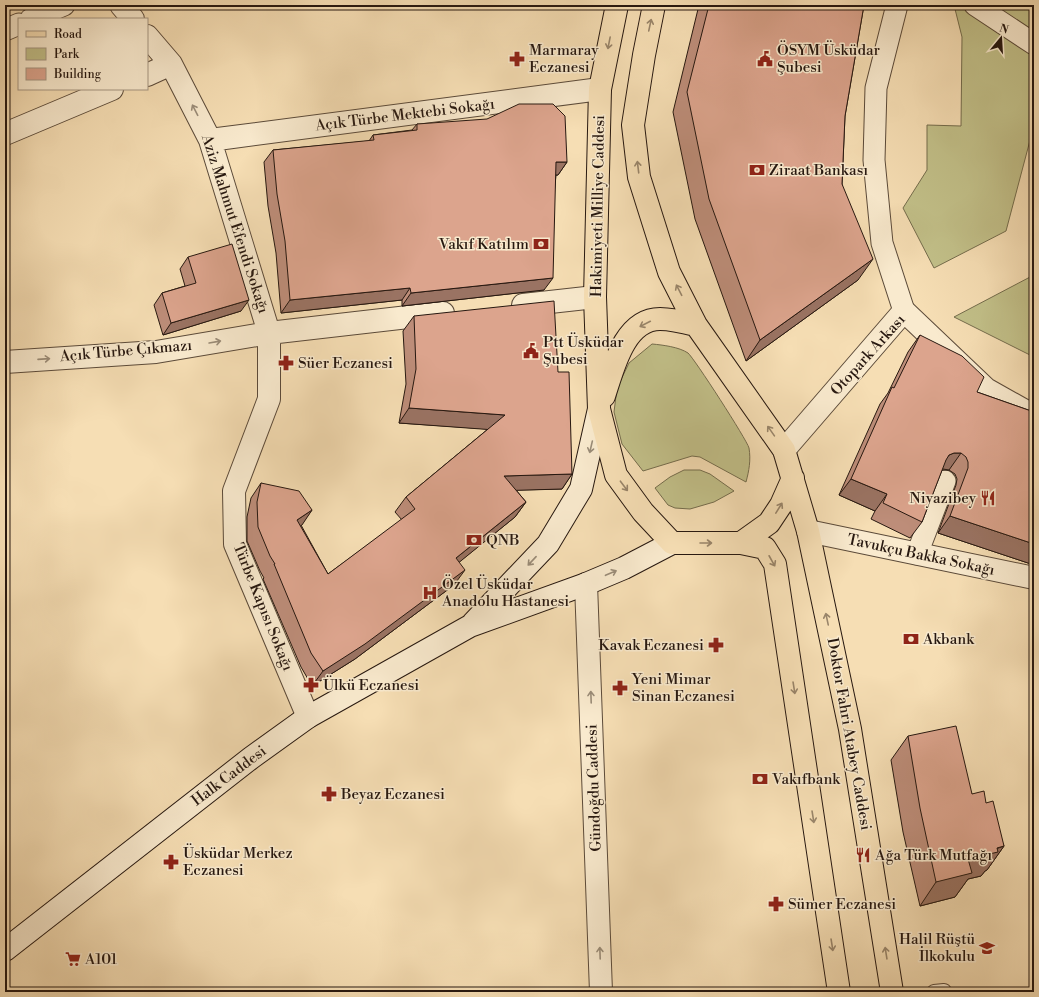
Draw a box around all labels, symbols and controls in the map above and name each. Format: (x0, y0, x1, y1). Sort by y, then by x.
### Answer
legend (18, 18, 148, 90)
north arrow (981, 18, 1021, 58)
one-way arrow (647, 19, 655, 32)
text: N (997, 21, 1010, 38)
text: Road (54, 27, 82, 42)
one-way arrow (605, 36, 613, 49)
place label: ÖSYM Üsküdar Şubesi (777, 40, 881, 77)
place label: Marmaray Eczanesi (529, 41, 599, 77)
text: Park (54, 47, 80, 62)
pharmacy icon: Marmaray Eczanesi (508, 50, 526, 68)
public building icon: ÖSYM Üsküdar Şubesi (756, 50, 774, 68)
text: Building (53, 67, 102, 82)
street label: Açık Türbe Mektebi Sokağı (313, 95, 496, 136)
one-way arrow (190, 104, 198, 116)
street label: Hakimiyeti Milliye Caddesi (587, 115, 609, 297)
street label: Aziz Mahmut Efendi Sokağı (197, 131, 273, 316)
one-way arrow (634, 161, 642, 174)
bank icon: Ziraat Bankası (748, 161, 766, 179)
place label: Ziraat Bankası (769, 161, 868, 180)
place label: Vakıf Katılım (438, 235, 529, 254)
bank icon: Vakıf Katılım (532, 235, 550, 253)
one-way arrow (675, 284, 682, 296)
street label: Otopark Arkası (827, 310, 909, 400)
one-way arrow (639, 321, 651, 328)
place label: Ptt Üsküdar Şubesi (543, 332, 624, 369)
street label: Açık Türbe Çıkmazı (58, 336, 193, 366)
one-way arrow (208, 338, 221, 346)
public building icon: Ptt Üsküdar Şubesi (522, 342, 540, 360)
pharmacy icon: Süer Eczanesi (277, 354, 295, 372)
place label: Süer Eczanesi (298, 354, 393, 373)
one-way arrow (37, 355, 50, 363)
one-way arrow (767, 426, 775, 437)
one-way arrow (586, 440, 594, 453)
one-way arrow (620, 480, 628, 491)
place label: Niyazibey (910, 489, 977, 508)
restaurant icon: Niyazibey (979, 489, 997, 507)
one-way arrow (775, 503, 783, 514)
street label: Tavukçu Bakka Sokağı (845, 530, 997, 580)
bank icon: QNB (465, 531, 483, 549)
place label: QNB (486, 531, 519, 550)
one-way arrow (699, 539, 712, 547)
street label: Türbe Kapısı Sokağı (229, 540, 297, 674)
one-way arrow (769, 555, 777, 567)
one-way arrow (527, 556, 537, 566)
one-way arrow (605, 569, 617, 576)
place label: Özel Üsküdar Anadolu Hastanesi (441, 574, 569, 611)
hospital icon: Özel Üsküdar Anadolu Hastanesi (421, 584, 439, 602)
one-way arrow (823, 613, 831, 626)
bank icon: Akbank (902, 630, 920, 648)
place label: Akbank (922, 630, 975, 649)
place label: Kavak Eczanesi (598, 636, 704, 655)
pharmacy icon: Kavak Eczanesi (707, 636, 725, 654)
street label: Doktor Fahri Atabey Caddesi (823, 636, 875, 832)
place label: Yeni Mimar Sinan Eczanesi (631, 670, 735, 706)
place label: Ülkü Eczanesi (323, 675, 419, 695)
pharmacy icon: Ülkü Eczanesi (302, 676, 320, 694)
pharmacy icon: Yeni Mimar Sinan Eczanesi (611, 679, 629, 697)
one-way arrow (790, 681, 798, 694)
one-way arrow (587, 691, 594, 704)
street label: Gündoğdu Caddesi (582, 724, 606, 852)
street label: Halk Caddesi (188, 742, 270, 810)
bank icon: Vakıfbank (751, 770, 769, 788)
place label: Vakıfbank (771, 770, 841, 789)
pharmacy icon: Beyaz Eczanesi (320, 785, 338, 803)
place label: Beyaz Eczanesi (340, 785, 445, 804)
one-way arrow (809, 810, 817, 823)
place label: Üsküdar Merkez Eczanesi (183, 843, 293, 880)
restaurant icon: Ağa Türk Mutfağı (854, 846, 872, 864)
place label: Ağa Türk Mutfağı (874, 846, 992, 865)
pharmacy icon: Üsküdar Merkez Eczanesi (162, 853, 180, 871)
pharmacy icon: Sümer Eczanesi (767, 895, 785, 913)
place label: Sümer Eczanesi (788, 895, 896, 914)
place label: Halil Rüştü İlkokulu (899, 930, 975, 966)
one-way arrow (828, 938, 836, 951)
school or university icon: Halil Rüştü İlkokulu (978, 939, 996, 957)
one-way arrow (596, 947, 603, 960)
one-way arrow (882, 947, 890, 960)
supermarket icon: A101 (64, 950, 82, 968)
place label: A101 (84, 950, 118, 969)

